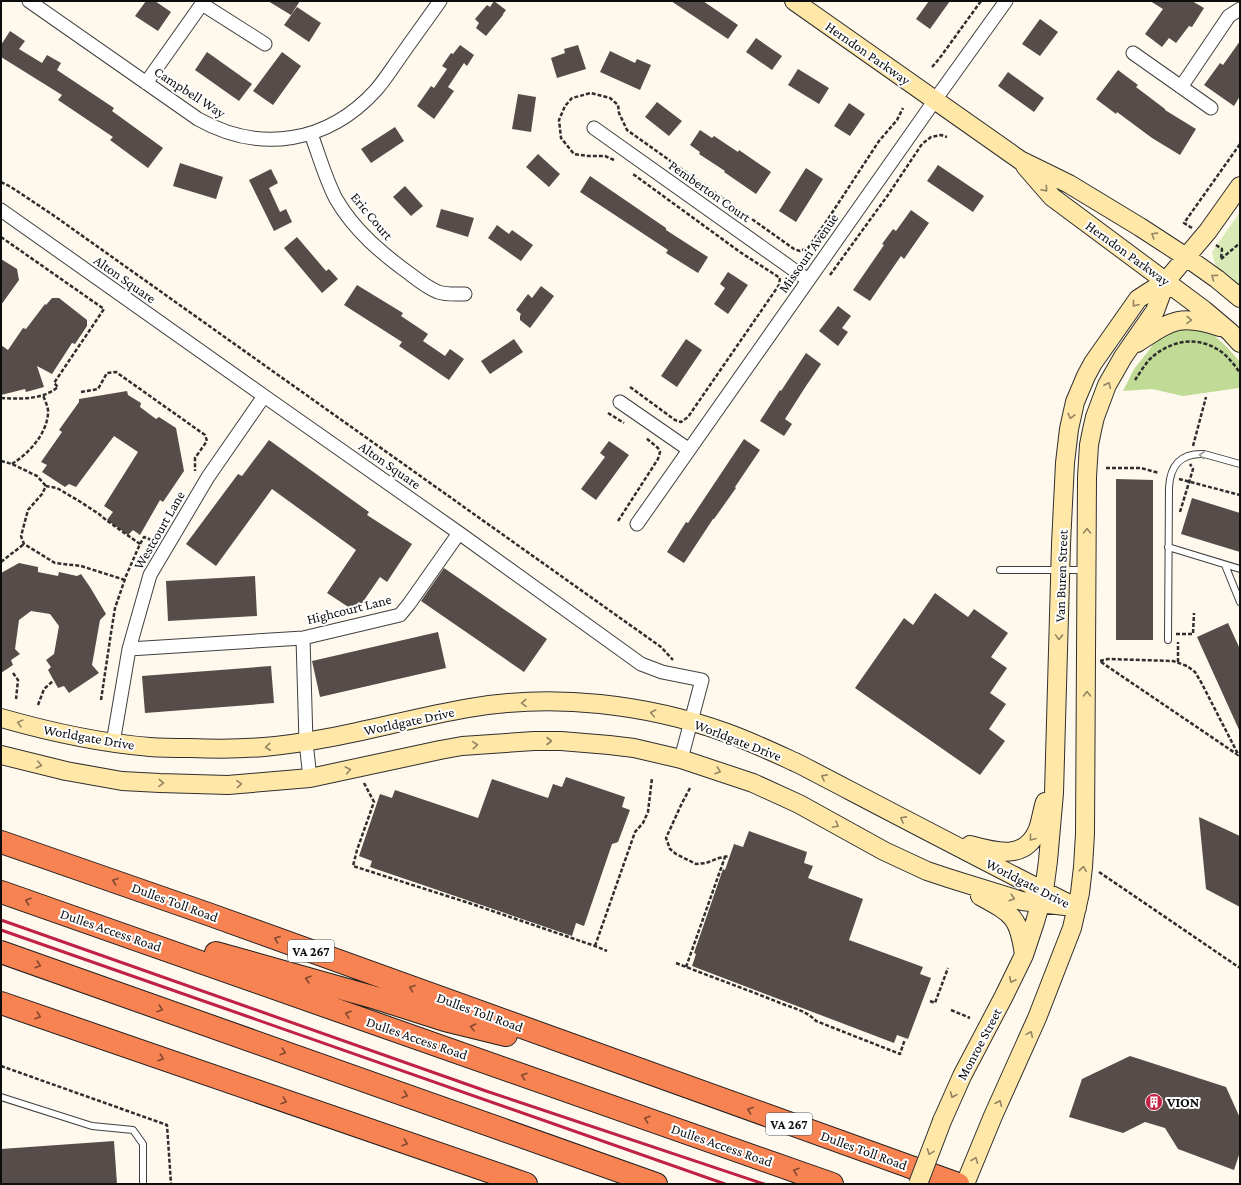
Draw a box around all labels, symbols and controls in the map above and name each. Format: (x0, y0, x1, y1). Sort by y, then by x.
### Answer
street label: Herndon Parkway (822, 18, 914, 89)
street label: Campbell Way (151, 63, 229, 121)
street label: Pemberton Court (666, 157, 754, 225)
one-way arrow (1041, 185, 1048, 192)
street label: Eric Court (348, 189, 397, 243)
street label: Missouri Avenue (775, 210, 841, 296)
street label: Herndon Parkway (1083, 217, 1174, 289)
one-way arrow (1151, 233, 1158, 240)
street label: Alton Square (91, 252, 159, 306)
one-way arrow (1211, 275, 1218, 282)
one-way arrow (1133, 299, 1140, 307)
one-way arrow (1186, 316, 1192, 324)
one-way arrow (1103, 381, 1111, 389)
one-way arrow (1068, 413, 1076, 419)
street label: Alton Square (356, 438, 424, 492)
one-way arrow (1199, 450, 1205, 459)
street label: Westcourt Lane (130, 488, 188, 572)
one-way arrow (1083, 528, 1091, 534)
street label: Van Buren Street (1051, 529, 1071, 623)
street label: Highcourt Lane (305, 591, 393, 627)
one-way arrow (1054, 634, 1063, 640)
one-way arrow (1083, 691, 1091, 697)
one-way arrow (521, 698, 527, 707)
street label: Worldgate Drive (362, 704, 456, 738)
one-way arrow (650, 709, 656, 717)
street label: Worldgate Drive (692, 716, 784, 764)
one-way arrow (17, 720, 24, 728)
street label: Worldgate Drive (42, 721, 136, 753)
one-way arrow (546, 737, 552, 745)
one-way arrow (472, 741, 479, 750)
one-way arrow (265, 742, 271, 751)
one-way arrow (36, 761, 42, 769)
one-way arrow (345, 766, 351, 775)
one-way arrow (714, 766, 721, 775)
one-way arrow (821, 775, 829, 782)
one-way arrow (158, 779, 164, 787)
one-way arrow (236, 779, 242, 788)
one-way arrow (900, 816, 907, 823)
one-way arrow (832, 821, 839, 828)
one-way arrow (1030, 833, 1037, 840)
street label: Worldgate Drive (983, 855, 1073, 911)
one-way arrow (1078, 866, 1087, 872)
one-way arrow (111, 877, 118, 886)
street label: Dulles Toll Road (130, 879, 221, 925)
one-way arrow (1008, 893, 1015, 902)
one-way arrow (25, 898, 32, 906)
street label: Dulles Access Road (58, 905, 164, 955)
one-way arrow (273, 935, 280, 944)
road number: VA 267 (288, 940, 334, 962)
one-way arrow (34, 961, 41, 969)
one-way arrow (305, 975, 312, 984)
one-way arrow (1010, 975, 1017, 983)
one-way arrow (409, 984, 416, 993)
street label: Dulles Toll Road (435, 989, 526, 1035)
one-way arrow (157, 1004, 164, 1012)
street label: Monroe Street (953, 1005, 1005, 1083)
one-way arrow (345, 1010, 352, 1019)
one-way arrow (34, 1011, 41, 1019)
street label: Dulles Access Road (364, 1013, 470, 1063)
one-way arrow (470, 1023, 477, 1032)
one-way arrow (1025, 1030, 1033, 1038)
one-way arrow (279, 1047, 286, 1056)
one-way arrow (157, 1054, 164, 1062)
one-way arrow (520, 1072, 527, 1080)
one-way arrow (402, 1091, 409, 1099)
one-way arrow (950, 1091, 958, 1099)
building icon: VION (1144, 1092, 1164, 1112)
place label: VION (1166, 1094, 1200, 1110)
one-way arrow (280, 1096, 287, 1105)
one-way arrow (994, 1099, 1002, 1106)
one-way arrow (747, 1106, 754, 1114)
road number: VA 267 (766, 1113, 812, 1135)
one-way arrow (643, 1115, 650, 1123)
street label: Dulles Access Road (669, 1120, 775, 1170)
street label: Dulles Toll Road (819, 1127, 910, 1173)
one-way arrow (401, 1138, 408, 1146)
one-way arrow (927, 1148, 935, 1156)
one-way arrow (970, 1157, 978, 1164)
one-way arrow (792, 1167, 799, 1176)

